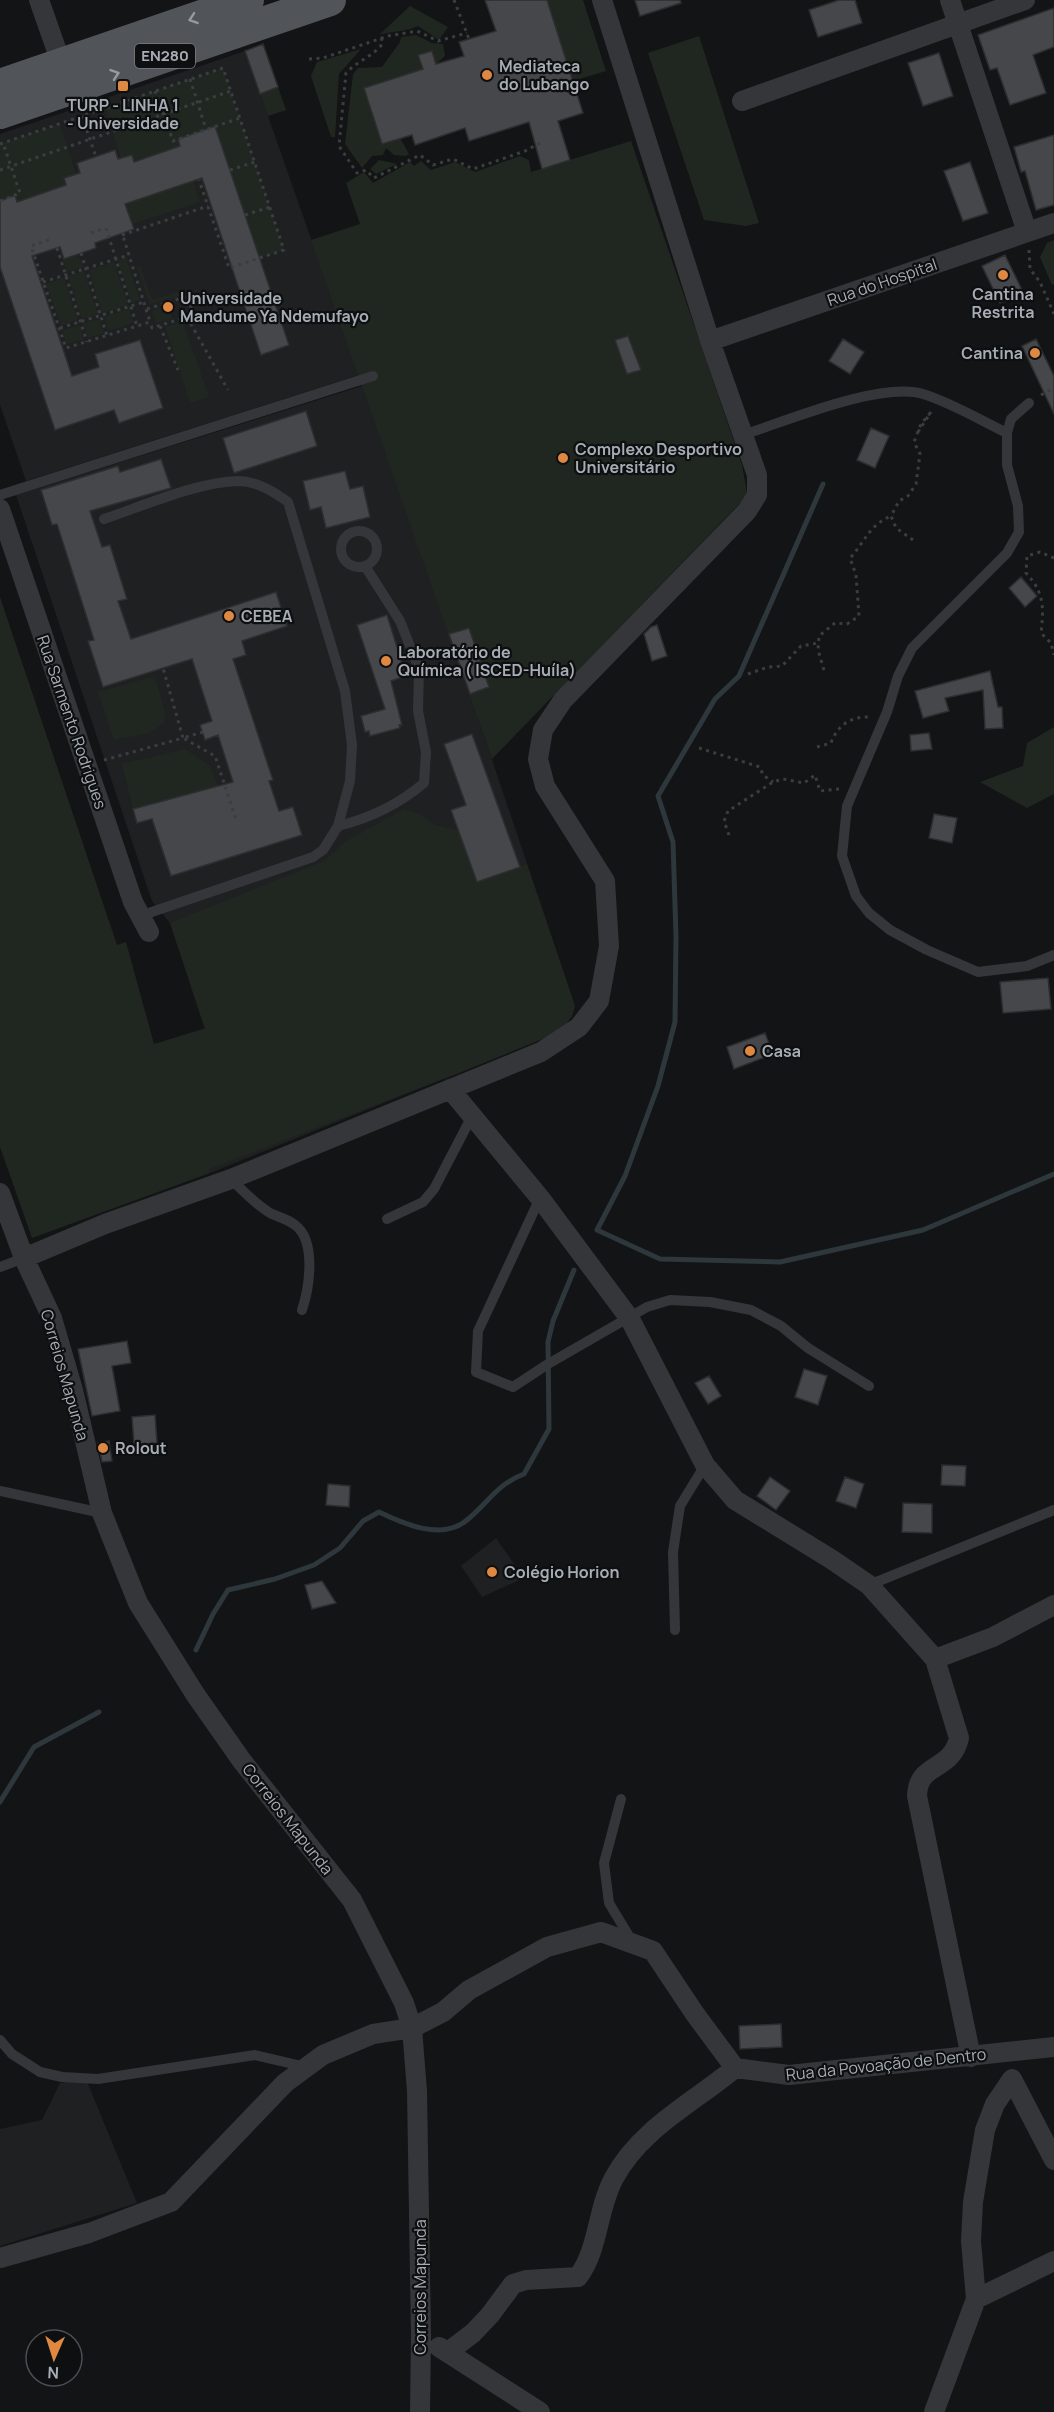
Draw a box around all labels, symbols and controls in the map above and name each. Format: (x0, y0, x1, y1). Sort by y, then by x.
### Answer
one-way arrow (188, 12, 199, 24)
road number: EN280 (135, 44, 195, 68)
place label: Mediateca do Lubango (499, 55, 589, 95)
one-way arrow (109, 68, 120, 81)
marker: Mediateca do Lubango (480, 68, 494, 82)
marker: TURP - LINHA 1 - Universidade (116, 79, 130, 93)
place label: TURP - LINHA 1 - Universidade (67, 94, 179, 134)
street label: Rua do Hospital (824, 253, 940, 311)
marker: Cantina Restrita (996, 268, 1010, 282)
place label: Cantina Restrita (972, 283, 1034, 323)
place label: Universidade Mandume Ya Ndemufayo (180, 287, 369, 327)
marker: Universidade Mandume Ya Ndemufayo (161, 300, 175, 314)
place label: Cantina (961, 342, 1023, 364)
marker: Cantina (1028, 346, 1042, 360)
place label: Complexo Desportivo Universitário (575, 438, 742, 478)
marker: Complexo Desportivo Universitário (556, 451, 570, 465)
place label: CEBEA (241, 605, 293, 627)
marker: CEBEA (222, 609, 236, 623)
street label: Rua Sarmento Rodrigues (32, 632, 112, 812)
place label: Laboratório de Química ( ISCED-Huíla) (398, 641, 576, 681)
marker: Laboratório de Química ( ISCED-Huíla) (379, 654, 393, 668)
place label: Casa (762, 1040, 801, 1062)
marker: Casa (743, 1044, 757, 1058)
street label: Correios Mapunda (36, 1307, 94, 1443)
place label: Rolout (115, 1437, 167, 1459)
marker: Rolout (96, 1441, 110, 1455)
place label: Colégio Horion (504, 1561, 619, 1583)
marker: Colégio Horion (485, 1565, 499, 1579)
street label: Correios Mapunda (238, 1759, 338, 1879)
street label: Rua da Povoação de Dentro (785, 2043, 987, 2085)
street label: Correios Mapunda (409, 2219, 431, 2355)
north arrow (24, 2328, 84, 2388)
text: N (47, 2362, 60, 2384)

